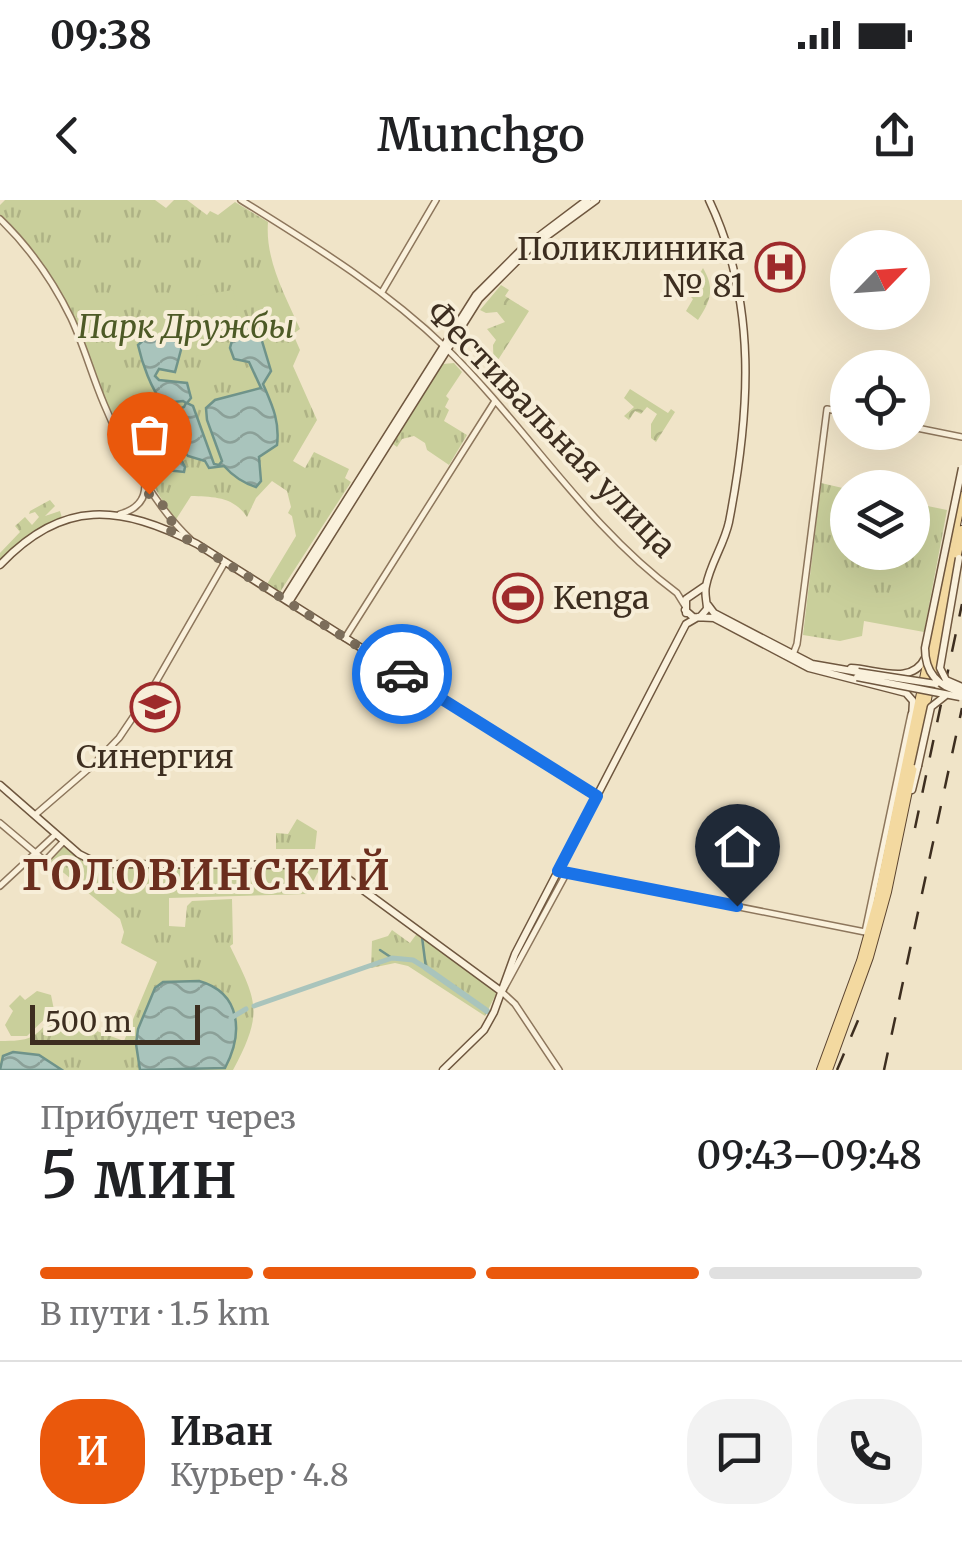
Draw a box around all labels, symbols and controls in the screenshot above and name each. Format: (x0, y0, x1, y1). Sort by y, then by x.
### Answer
text: 09:38 (50, 12, 152, 59)
text: Munchgo (377, 107, 585, 163)
icon: back (40, 108, 95, 163)
icon: share (867, 108, 922, 163)
place label: Поликлиника № 81 (517, 229, 745, 306)
north arrow (830, 230, 930, 330)
map controls (830, 230, 930, 570)
hospital icon: Поликлиника № 81 (754, 241, 806, 293)
street label: Фестивальная улица (418, 292, 684, 566)
park label: Парк Дружбы (78, 307, 294, 347)
button: locate (830, 350, 930, 450)
pin (107, 392, 192, 495)
icon: bag (122, 407, 177, 462)
button: layers (830, 470, 930, 570)
sports icon: Kenga (492, 572, 544, 624)
place label: Kenga (553, 578, 649, 618)
courier (352, 624, 452, 724)
icon: car (375, 647, 430, 702)
school or university icon: Синергия (129, 681, 181, 733)
place label: Синергия (76, 737, 234, 777)
pin (695, 804, 780, 907)
icon: home (710, 819, 765, 874)
district label: ГОЛОВИНСКИЙ (22, 848, 392, 901)
scale bar (30, 1000, 200, 1044)
text: 500 m (45, 1004, 132, 1040)
text: Прибудет через (40, 1098, 296, 1138)
text: 09:43–09:48 (696, 1132, 922, 1179)
text: 5 мин (40, 1134, 237, 1216)
text: В пути · 1.5 km (40, 1294, 270, 1334)
button: chat (687, 1399, 792, 1504)
button: phone (817, 1399, 922, 1504)
text: Иван (170, 1408, 273, 1455)
text: И (77, 1428, 108, 1475)
text: Курьер · 4.8 (170, 1455, 349, 1495)

